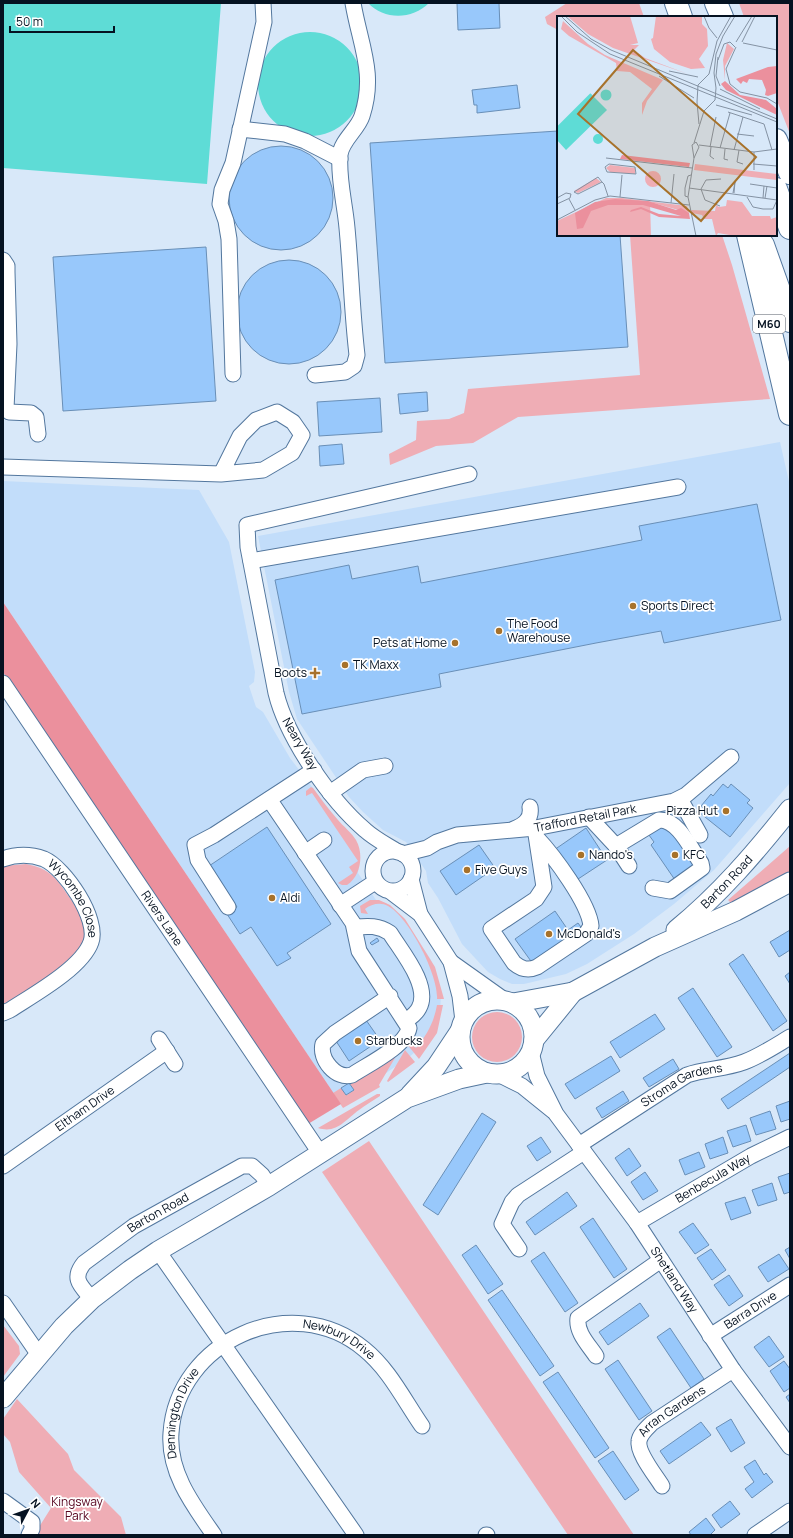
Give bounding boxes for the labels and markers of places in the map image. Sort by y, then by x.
place label: Sports Direct [641,597,714,614]
marker: Sports Direct [628,601,638,611]
place label: The Food Warehouse [507,615,570,646]
marker: The Food Warehouse [494,626,504,636]
place label: Pets at Home [373,634,447,651]
marker: Pets at Home [450,638,460,648]
place label: TK Maxx [353,656,400,673]
marker: TK Maxx [340,660,350,670]
place label: Boots [274,664,307,681]
marker: Boots [310,668,320,678]
place label: Pizza Hut [666,802,718,819]
marker: Pizza Hut [721,806,731,816]
place label: Nando's [589,846,633,863]
place label: KFC [683,846,705,863]
marker: Nando's [576,850,586,860]
marker: KFC [670,850,680,860]
place label: Five Guys [475,861,527,878]
marker: Five Guys [462,865,472,875]
place label: Aldi [280,889,300,906]
marker: Aldi [267,893,277,903]
place label: McDonald's [557,925,621,942]
marker: McDonald's [544,929,554,939]
place label: Starbucks [366,1032,422,1049]
marker: Starbucks [353,1036,363,1046]

